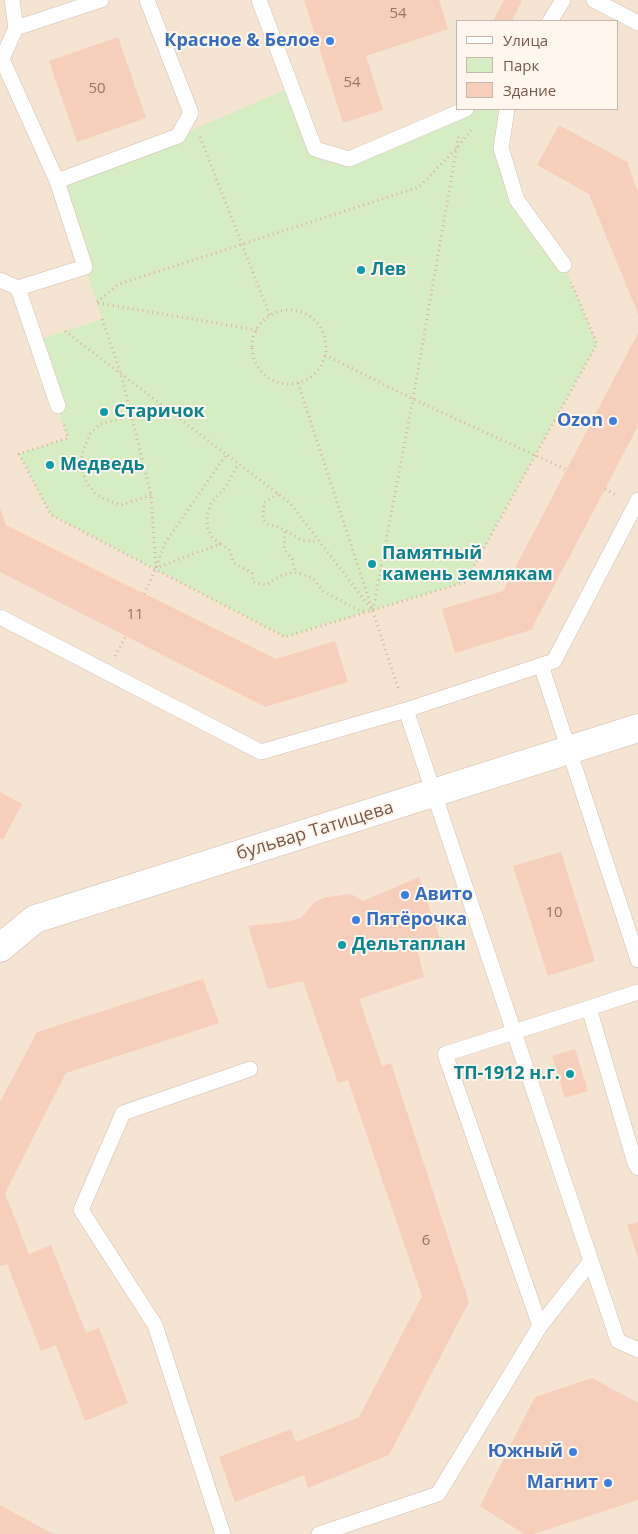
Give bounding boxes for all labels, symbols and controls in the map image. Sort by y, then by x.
house number: 54 [389,5,407,23]
legend [456,20,618,110]
place label: Красное & Белое [164,30,320,52]
text: Улица [503,30,548,50]
marker: Красное & Белое [324,35,336,47]
text: Парк [503,55,539,75]
house number: 54 [343,74,361,92]
house number: 50 [88,80,106,98]
text: Здание [503,80,556,100]
place label: Лев [371,259,406,281]
marker: Лев [355,264,367,276]
place label: Старичок [114,401,205,423]
marker: Старичок [98,406,110,418]
place label: Ozon [557,410,603,432]
marker: Ozon [607,415,619,427]
place label: Медведь [60,454,145,476]
marker: Медведь [44,459,56,471]
place label: Памятный камень землякам [382,543,553,586]
marker: Памятный камень землякам [366,558,378,570]
house number: 11 [126,606,144,624]
street label: бульвар Татищева [234,797,396,865]
place label: Авито [415,884,473,906]
marker: Авито [399,889,411,901]
house number: 10 [545,904,563,922]
place label: Пятёрочка [366,909,467,931]
marker: Пятёрочка [350,914,362,926]
place label: Дельтаплан [352,934,466,956]
marker: Дельтаплан [336,939,348,951]
place label: ТП-1912 н.г. [454,1063,560,1085]
marker: ТП-1912 н.г. [564,1068,576,1080]
house number: 6 [422,1232,430,1250]
place label: Южный [488,1441,563,1463]
marker: Южный [567,1446,579,1458]
place label: Магнит [527,1472,598,1494]
marker: Магнит [602,1477,614,1489]

